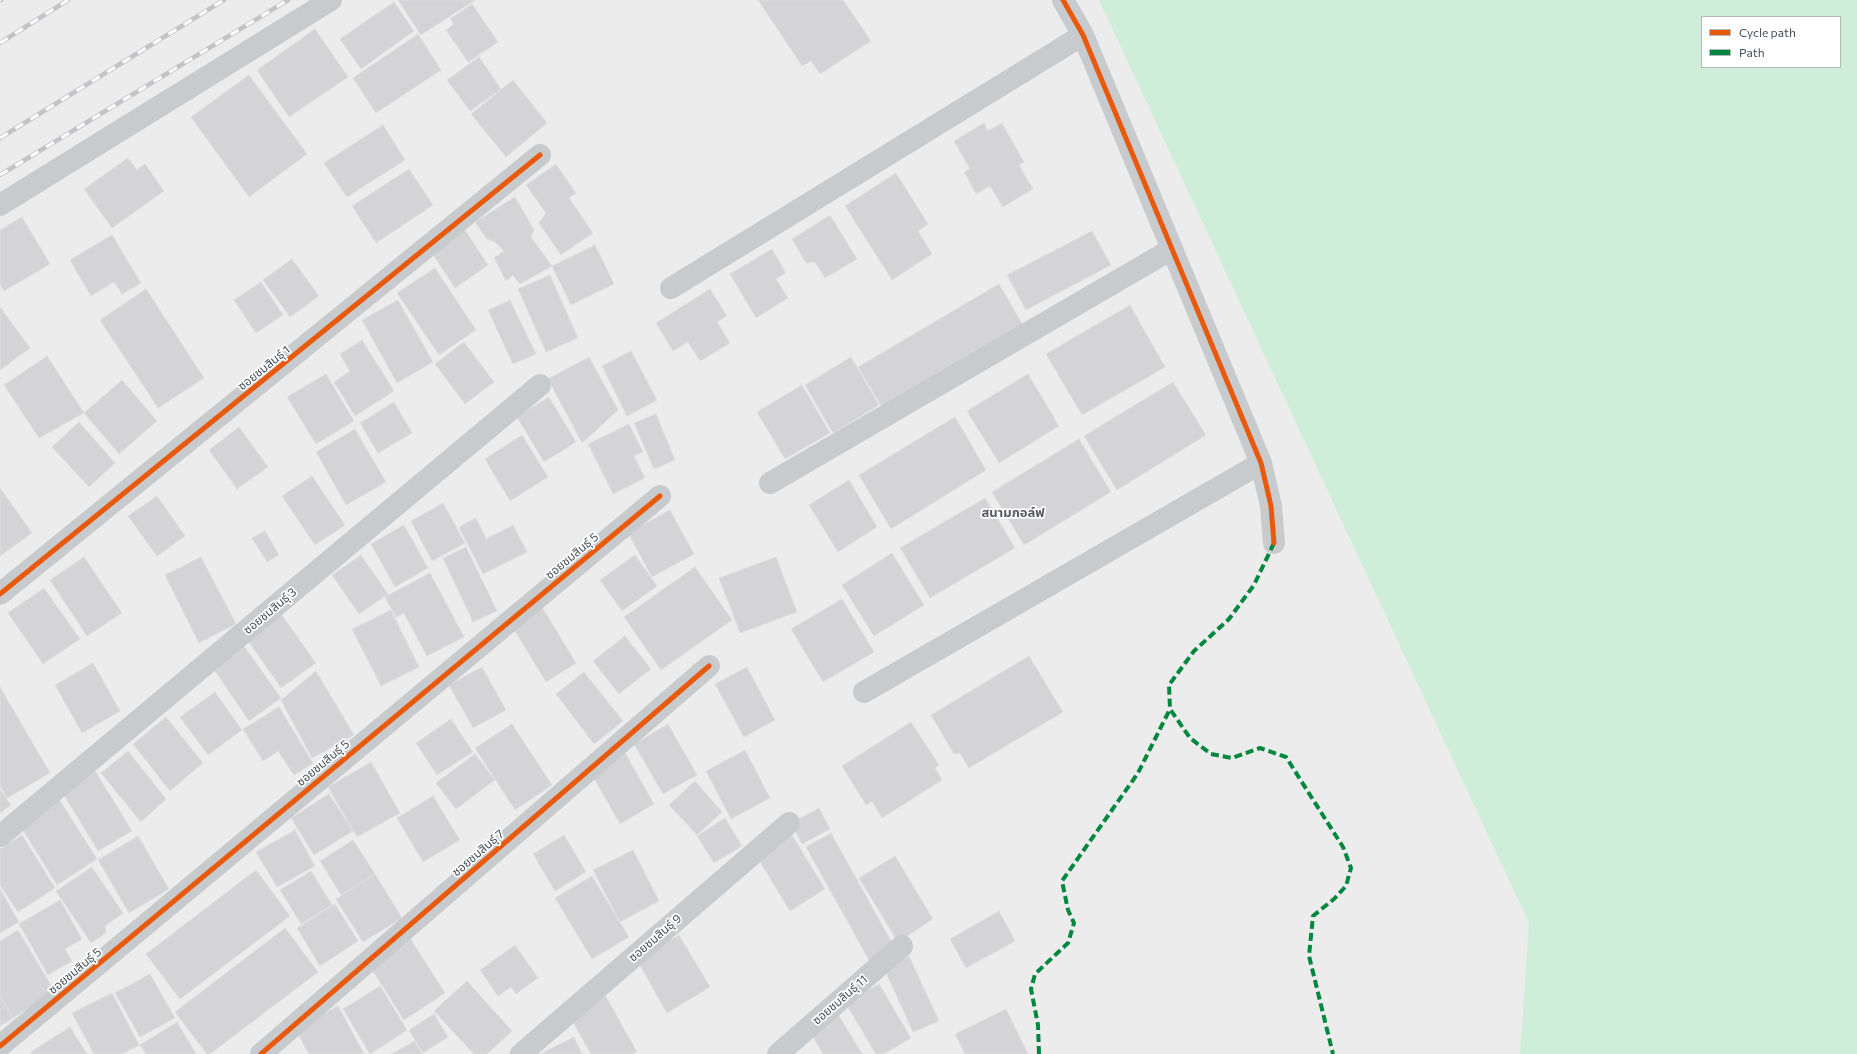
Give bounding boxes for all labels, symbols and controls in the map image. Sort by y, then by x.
legend [1701,16,1841,68]
text: Cycle path [1739,25,1796,39]
text: Path [1739,45,1765,59]
street label: ซอยชมสินธุ์ 1 [235,343,293,393]
district label: สนามกอล์ฟ [981,505,1045,521]
street label: ซอยชมสินธุ์ 5 [543,530,601,582]
street label: ซอยชมสินธุ์ 3 [241,585,299,637]
street label: ซอยชมสินธุ์ 5 [294,737,352,789]
street label: ซอยชมสินธุ์ 7 [449,827,507,879]
street label: ซอยชมสินธุ์ 9 [626,911,684,965]
street label: ซอยชมสินธุ์ 5 [46,945,104,997]
street label: ซอยชมสินธุ์ 11 [810,972,870,1028]

